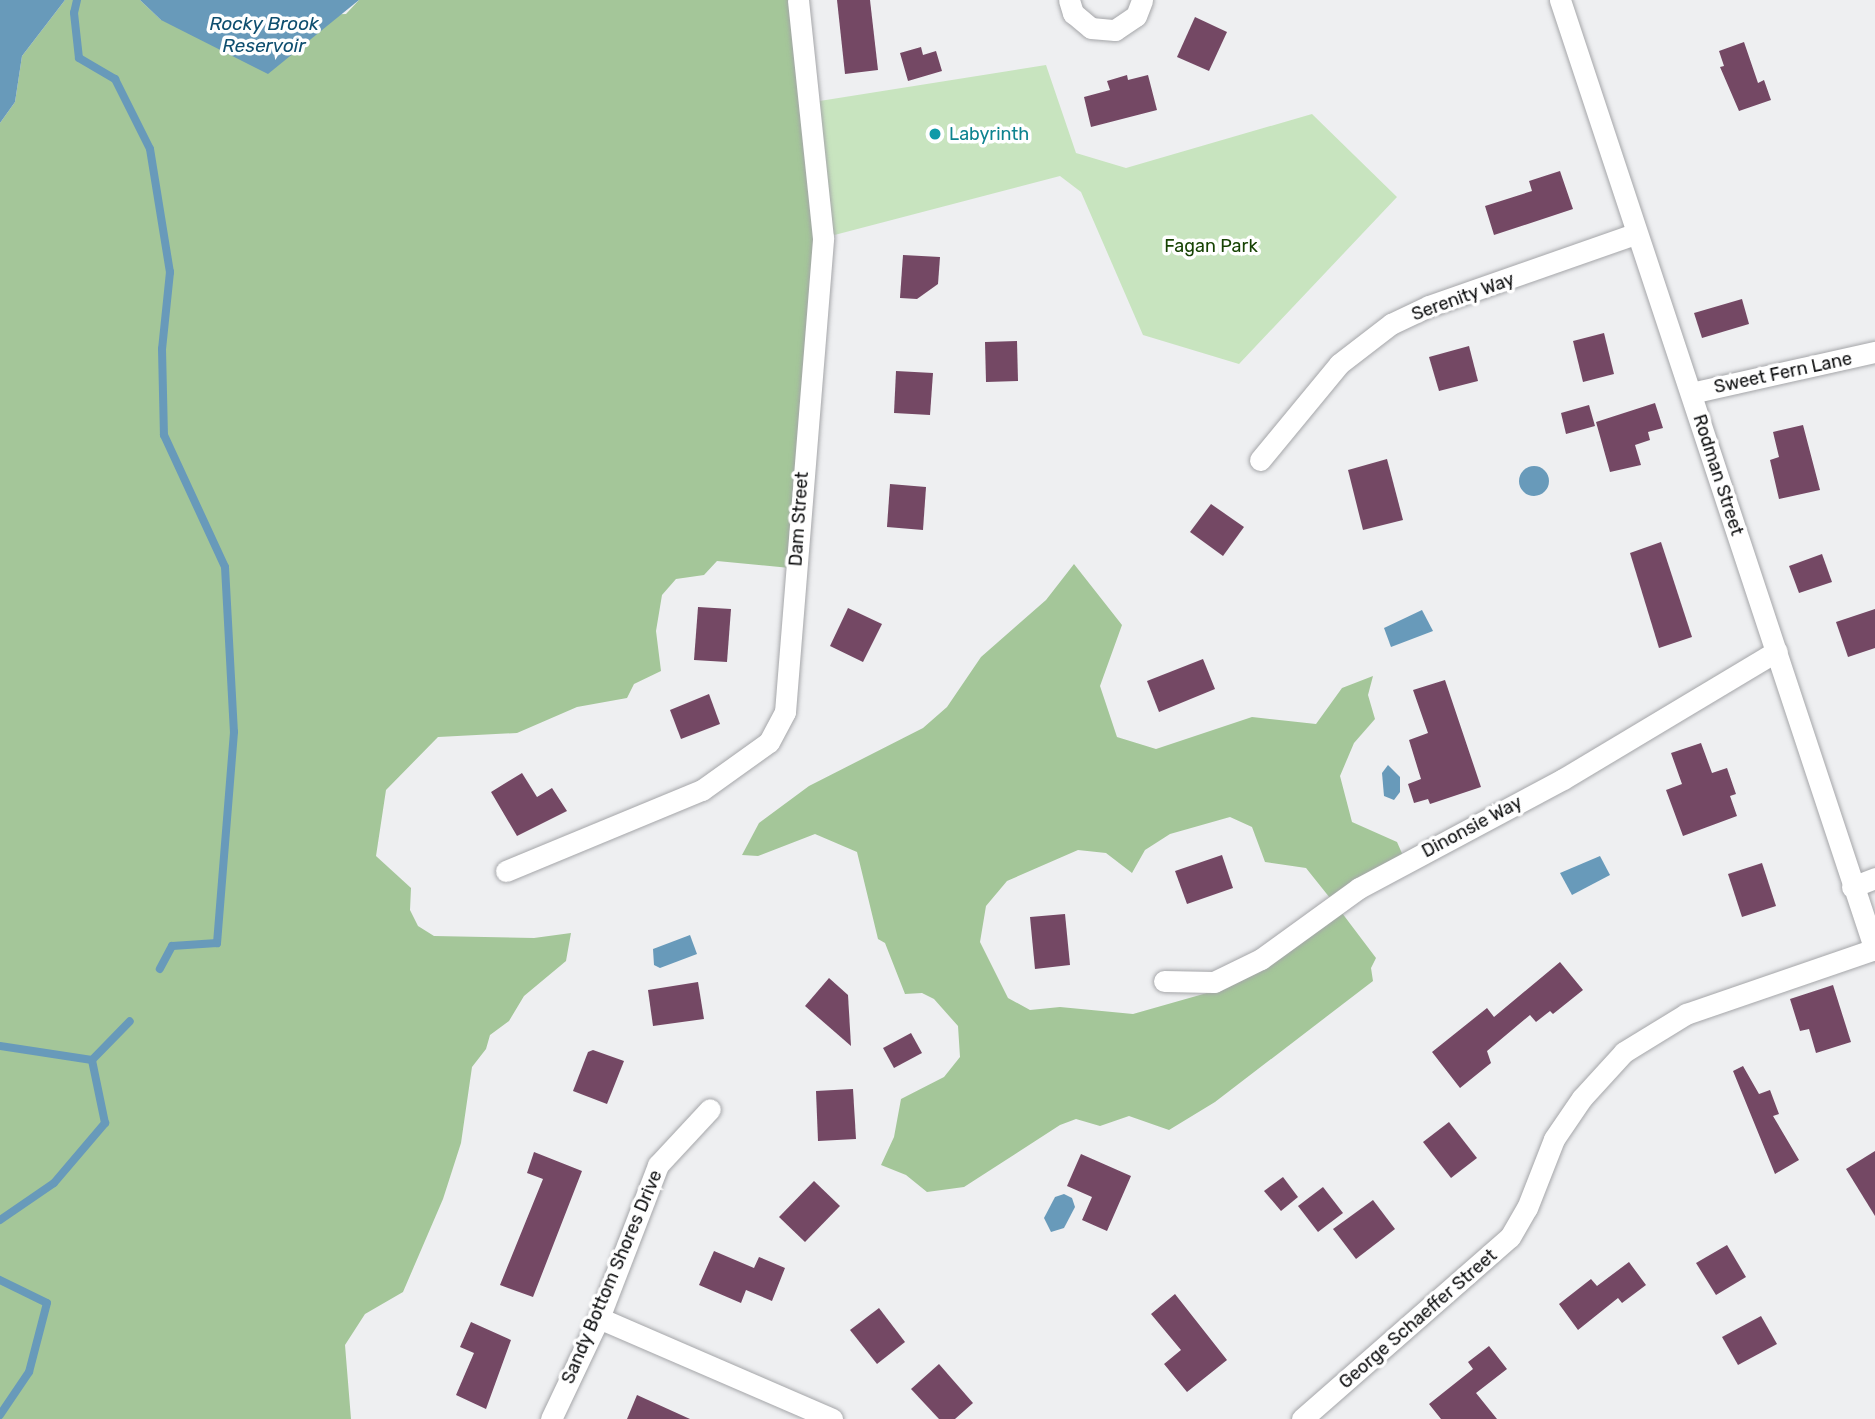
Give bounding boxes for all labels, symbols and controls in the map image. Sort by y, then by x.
water label: Rocky Brook Reservoir [209,13,319,57]
place label: Labyrinth [949,123,1029,145]
marker: Labyrinth [927,126,943,142]
park label: Fagan Park [1164,235,1258,257]
street label: Serenity Way [1408,268,1518,326]
street label: Sweet Fern Lane [1712,348,1854,398]
street label: Rodman Street [1688,412,1748,538]
street label: Dam Street [785,471,813,567]
street label: Dinonsie Way [1418,791,1526,863]
street label: Sandy Bottom Shores Drive [557,1167,667,1387]
street label: George Schaeffer Street [1335,1245,1501,1393]

